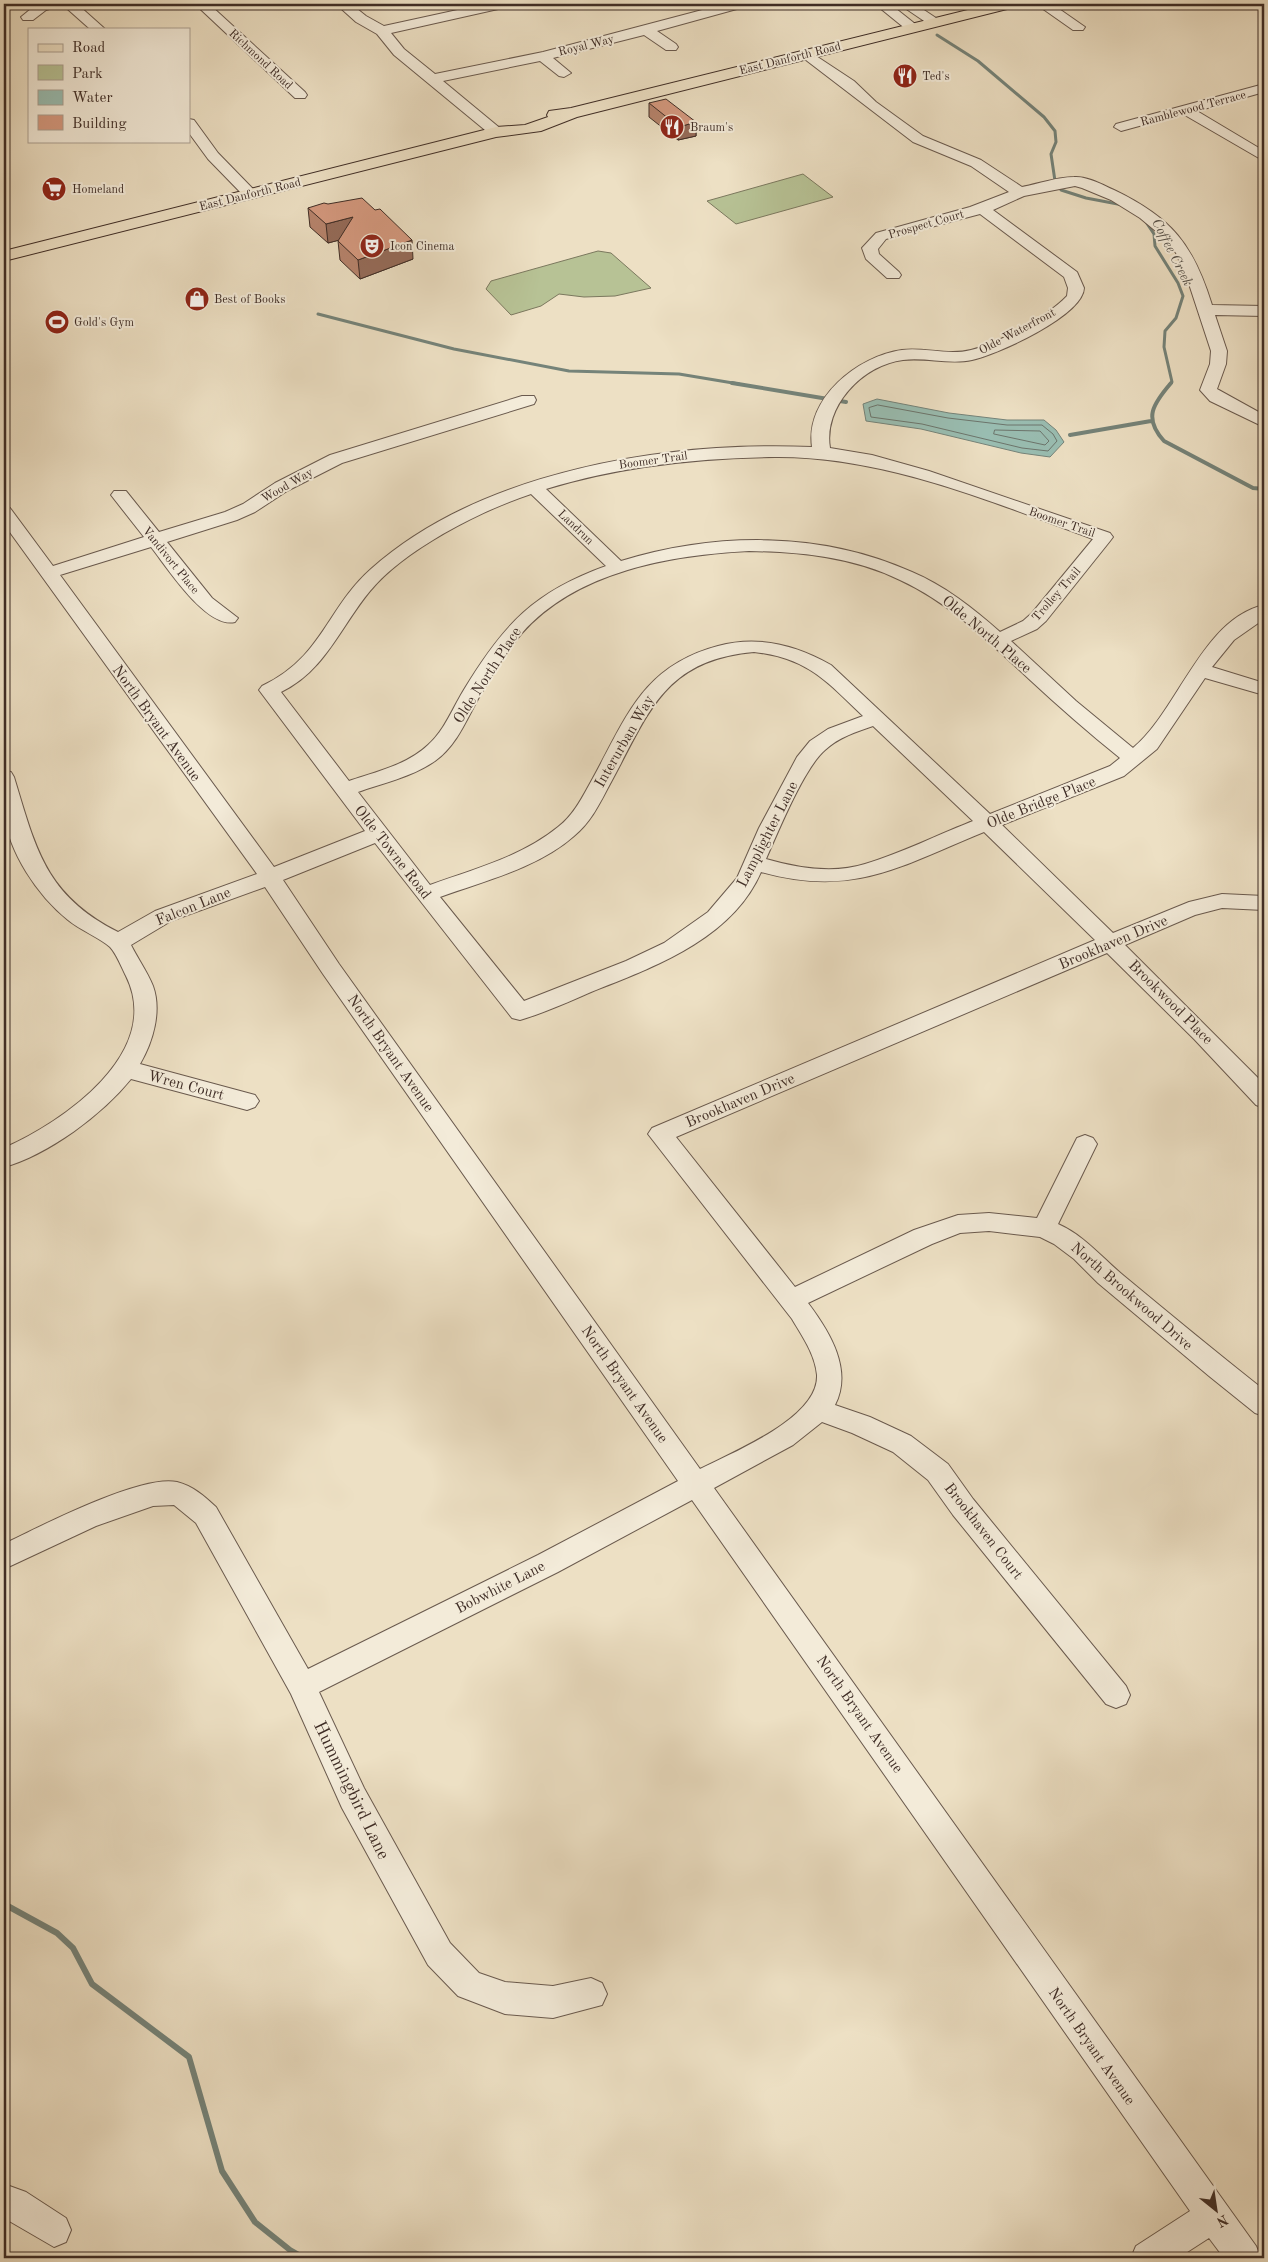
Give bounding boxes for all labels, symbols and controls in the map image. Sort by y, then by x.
street label: Richmond Road [226,27,294,92]
legend [28,28,190,142]
street label: Royal Way [557,33,616,59]
text: Road [72,41,106,56]
street label: East Danforth Road [738,41,842,77]
restaurant icon: Ted's [892,63,918,89]
text: Park [72,67,103,82]
place label: Ted's [922,71,950,83]
street label: Ramblewood Terrace [1139,89,1248,129]
text: Water [72,91,113,106]
restaurant icon: Braum's [659,114,685,140]
text: Building [72,117,127,132]
place label: Braum's [690,122,733,134]
supermarket icon: Homeland [41,176,67,202]
street label: East Danforth Road [198,177,302,213]
place label: Homeland [72,184,124,196]
street label: Prospect Court [887,208,966,242]
water label: Coffee Creek [1148,216,1195,289]
theatre icon: Icon Cinema [359,233,385,259]
place label: Icon Cinema [390,241,455,253]
shop icon: Best of Books [184,286,210,312]
place label: Best of Books [214,294,285,306]
street label: Olde Waterfront [977,307,1058,357]
sports icon: Gold's Gym [44,309,70,335]
place label: Gold's Gym [74,317,135,329]
street label: Boomer Trail [618,450,688,472]
street label: Wood Way [260,466,316,505]
street label: Boomer Trail [1027,506,1096,540]
street label: Landrun [555,508,596,548]
street label: Vandivort Place [140,525,201,597]
street label: Trolley Trail [1030,565,1083,624]
street label: Olde North Place [939,594,1034,677]
street label: Olde North Place [452,625,525,727]
street label: North Bryant Avenue [109,663,203,785]
street label: Interurban Way [593,693,658,790]
street label: Olde Bridge Place [985,775,1098,832]
street label: Lamplighter Lane [735,779,801,890]
street label: Olde Towne Road [351,803,433,903]
street label: Falcon Lane [154,886,233,929]
street label: Brookhaven Drive [1057,914,1170,973]
street label: Brookwood Place [1125,958,1215,1048]
street label: North Bryant Avenue [344,992,436,1115]
street label: Wren Court [146,1069,225,1104]
street label: Brookhaven Drive [684,1072,797,1131]
street label: North Brookwood Drive [1067,1240,1195,1354]
street label: North Bryant Avenue [578,1323,670,1446]
street label: Brookhaven Court [941,1481,1025,1583]
street label: Bobwhite Lane [454,1559,548,1617]
street label: North Bryant Avenue [813,1653,905,1776]
street label: Hummingbird Lane [310,1718,392,1862]
street label: North Bryant Avenue [1045,1985,1137,2108]
north arrow [1190,2184,1240,2234]
text: N [1214,2212,1230,2229]

